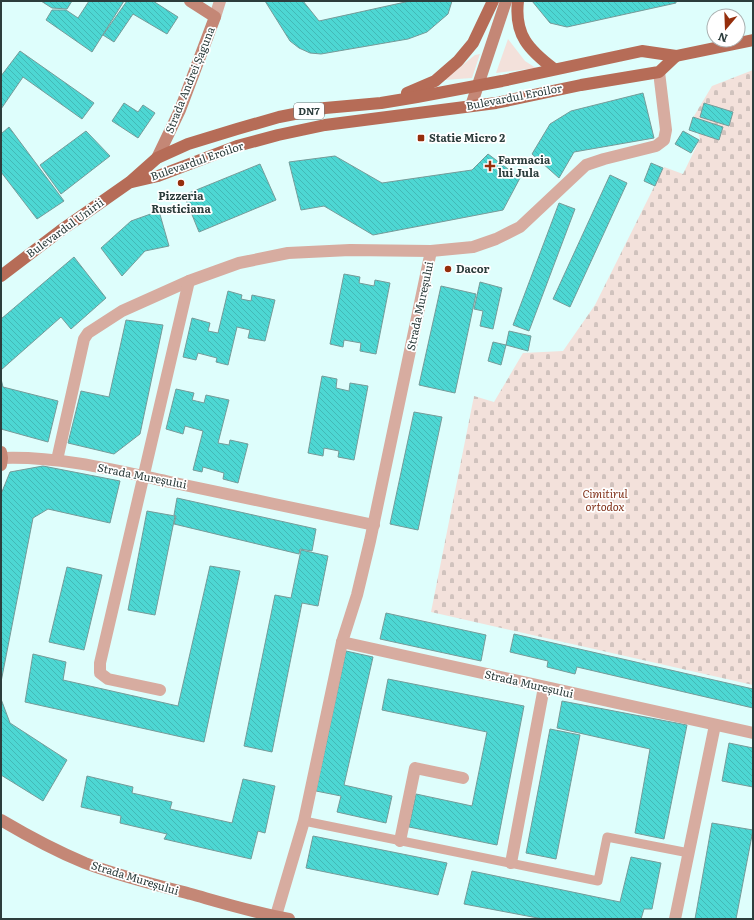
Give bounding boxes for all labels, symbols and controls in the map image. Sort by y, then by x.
north arrow [706,8,746,48]
street label: Strada Andrei Șaguna [160,24,218,135]
text: N [715,29,729,47]
street label: Bulevardul Eroilor [464,79,564,113]
road number: DN7 [294,103,324,119]
place label: Statie Micro 2 [429,129,505,145]
marker: Statie Micro 2 [416,133,426,143]
street label: Bulevardul Eroilor [148,136,246,183]
place label: Farmacia lui Jula [498,151,551,180]
marker: Farmacia lui Jula [485,161,495,171]
marker: Pizzeria Rusticiana [176,178,186,188]
place label: Pizzeria Rusticiana [151,187,211,216]
street label: Bulevardul Unirii [22,193,107,261]
street label: Strada Mureșului [402,259,436,352]
place label: Dacor [456,260,490,276]
marker: Dacor [443,264,453,274]
street label: Strada Mureșului [96,459,189,492]
park label: Cimitirul ortodox [582,485,628,514]
street label: Strada Mureșului [483,665,576,701]
street label: Strada Mureșului [90,856,181,898]

